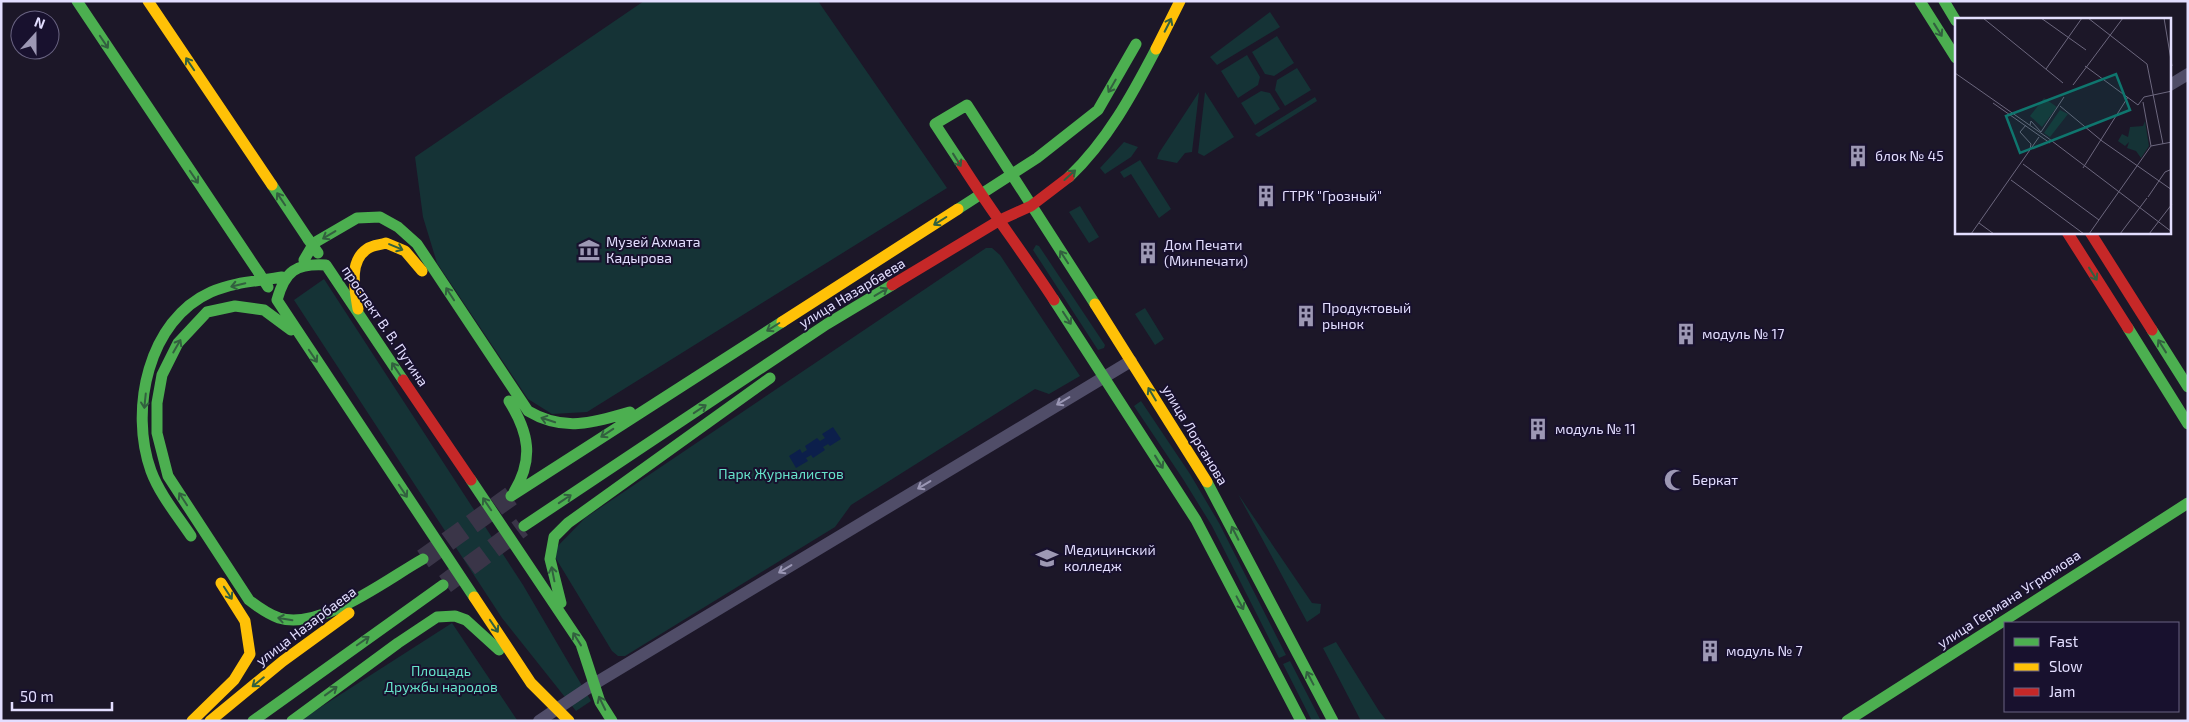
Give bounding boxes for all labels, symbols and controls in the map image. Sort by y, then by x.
north arrow [10,10,60,60]
text: N [32,13,48,32]
one-way arrow [1163,18,1173,33]
inset map [1955,18,2172,234]
one-way arrow [1934,22,1944,36]
one-way arrow [99,35,109,49]
one-way arrow [185,57,195,71]
one-way arrow [1106,79,1116,93]
building icon: блок № 45 [1845,143,1871,169]
place label: блок № 45 [1875,147,1944,164]
one-way arrow [953,152,963,166]
one-way arrow [189,170,200,184]
one-way arrow [1063,170,1076,181]
building icon: ГТРК "Грозный" [1253,183,1279,209]
place label: ГТРК "Грозный" [1282,187,1382,204]
one-way arrow [276,192,286,206]
one-way arrow [933,216,947,226]
one-way arrow [322,230,336,240]
place label: Музей Ахмата Кадырова [606,233,701,266]
place label: Дом Печати (Минпечати) [1164,236,1248,269]
museum icon: Музей Ахмата Кадырова [576,237,602,263]
building icon: Дом Печати (Минпечати) [1135,240,1161,266]
one-way arrow [388,243,403,252]
one-way arrow [1059,250,1070,264]
street label: улица Назарбаева [796,254,908,331]
street label: проспект В. В. Путина [339,262,432,389]
one-way arrow [2088,266,2098,280]
one-way arrow [231,281,247,290]
one-way arrow [445,287,455,301]
one-way arrow [873,287,887,297]
place label: Продуктовый рынок [1322,299,1411,332]
building icon: Продуктовый рынок [1293,303,1319,329]
one-way arrow [1061,311,1072,325]
building icon: модуль № 17 [1673,321,1699,347]
one-way arrow [767,322,781,332]
place label: модуль № 17 [1702,325,1784,342]
one-way arrow [2156,339,2166,353]
one-way arrow [173,340,183,354]
one-way arrow [308,348,318,362]
one-way arrow [391,362,401,376]
street label: улица Лорсанова [1159,382,1232,488]
one-way arrow [1147,387,1157,401]
one-way arrow [140,393,150,409]
one-way arrow [1057,397,1071,407]
one-way arrow [693,403,707,414]
one-way arrow [540,415,556,424]
building icon: модуль № 11 [1525,416,1551,442]
place label: модуль № 11 [1555,420,1636,437]
one-way arrow [600,428,614,439]
one-way arrow [1155,454,1165,468]
park label: Парк Журналистов [718,465,844,482]
mosque icon: Беркат [1662,467,1688,493]
place label: Беркат [1692,471,1738,488]
one-way arrow [918,481,932,491]
one-way arrow [398,484,409,498]
one-way arrow [178,492,188,506]
one-way arrow [557,494,571,504]
one-way arrow [482,497,492,511]
one-way arrow [1230,526,1239,541]
place label: Медицинский колледж [1064,541,1156,574]
school or university icon: Медицинский колледж [1034,545,1060,571]
street label: улица Германа Угрюмова [1934,546,2083,651]
one-way arrow [778,565,792,575]
one-way arrow [548,567,557,583]
street label: улица Назарбаева [252,582,359,669]
one-way arrow [222,586,233,600]
one-way arrow [1235,595,1245,610]
one-way arrow [278,613,294,623]
one-way arrow [488,619,499,633]
legend [2004,622,2179,712]
one-way arrow [572,632,582,646]
text: Fast [2049,632,2079,650]
one-way arrow [356,636,370,646]
building icon: модуль № 7 [1697,638,1723,664]
place label: модуль № 7 [1726,642,1803,659]
text: Slow [2049,657,2083,675]
park label: Площадь Дружбы народов [384,662,498,695]
one-way arrow [1305,670,1315,685]
one-way arrow [251,676,264,687]
scale bar [12,680,112,712]
text: Jam [2049,682,2075,700]
one-way arrow [324,686,337,697]
text: 50 m [20,687,54,705]
one-way arrow [597,696,606,711]

